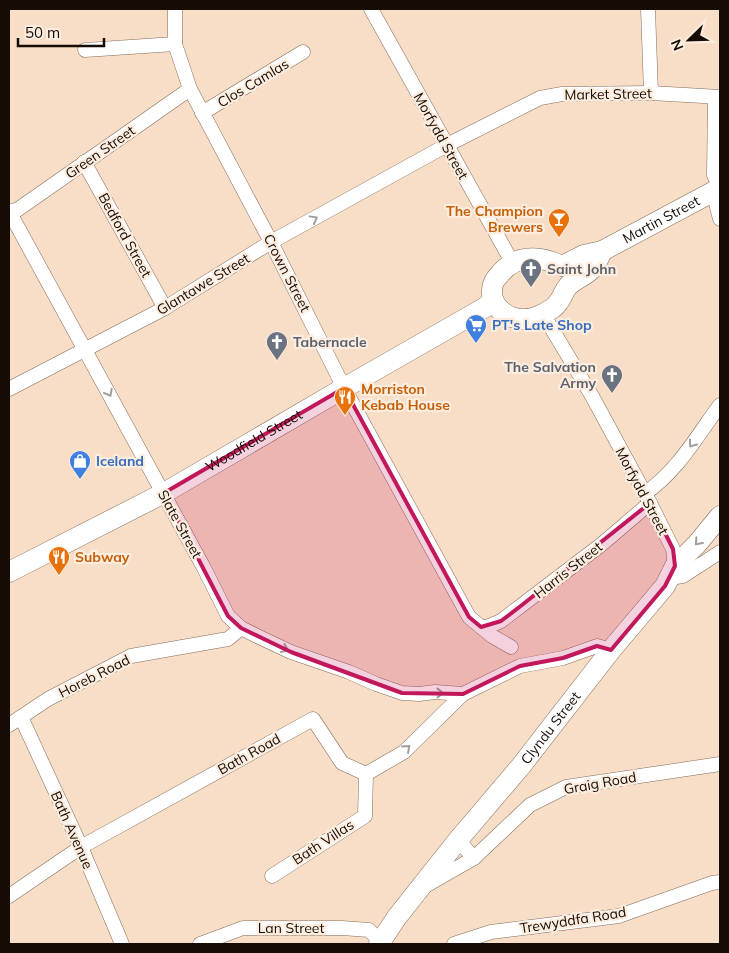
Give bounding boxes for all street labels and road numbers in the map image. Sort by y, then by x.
street label: Clos Camlas [214,55,292,111]
street label: Market Street [564,84,652,104]
street label: Morfydd Street [410,89,472,183]
street label: Green Street [62,121,138,183]
street label: Bedford Street [94,190,156,280]
street label: Martin Street [619,192,703,247]
street label: Crown Street [260,231,314,315]
street label: Glantawe Street [153,249,253,319]
street label: Woodfield Street [202,405,306,476]
street label: Morfydd Street [611,444,673,538]
street label: Slate Street [154,487,206,561]
street label: Harris Street [530,538,606,602]
street label: Horeb Road [55,650,133,702]
street label: Clyndu Street [517,688,584,768]
street label: Bath Road [214,729,284,779]
street label: Graig Road [562,768,638,798]
street label: Bath Avenue [47,788,97,872]
street label: Bath Villas [289,815,357,869]
street label: Trewyddfa Road [519,903,627,937]
street label: Lan Street [258,919,324,937]

